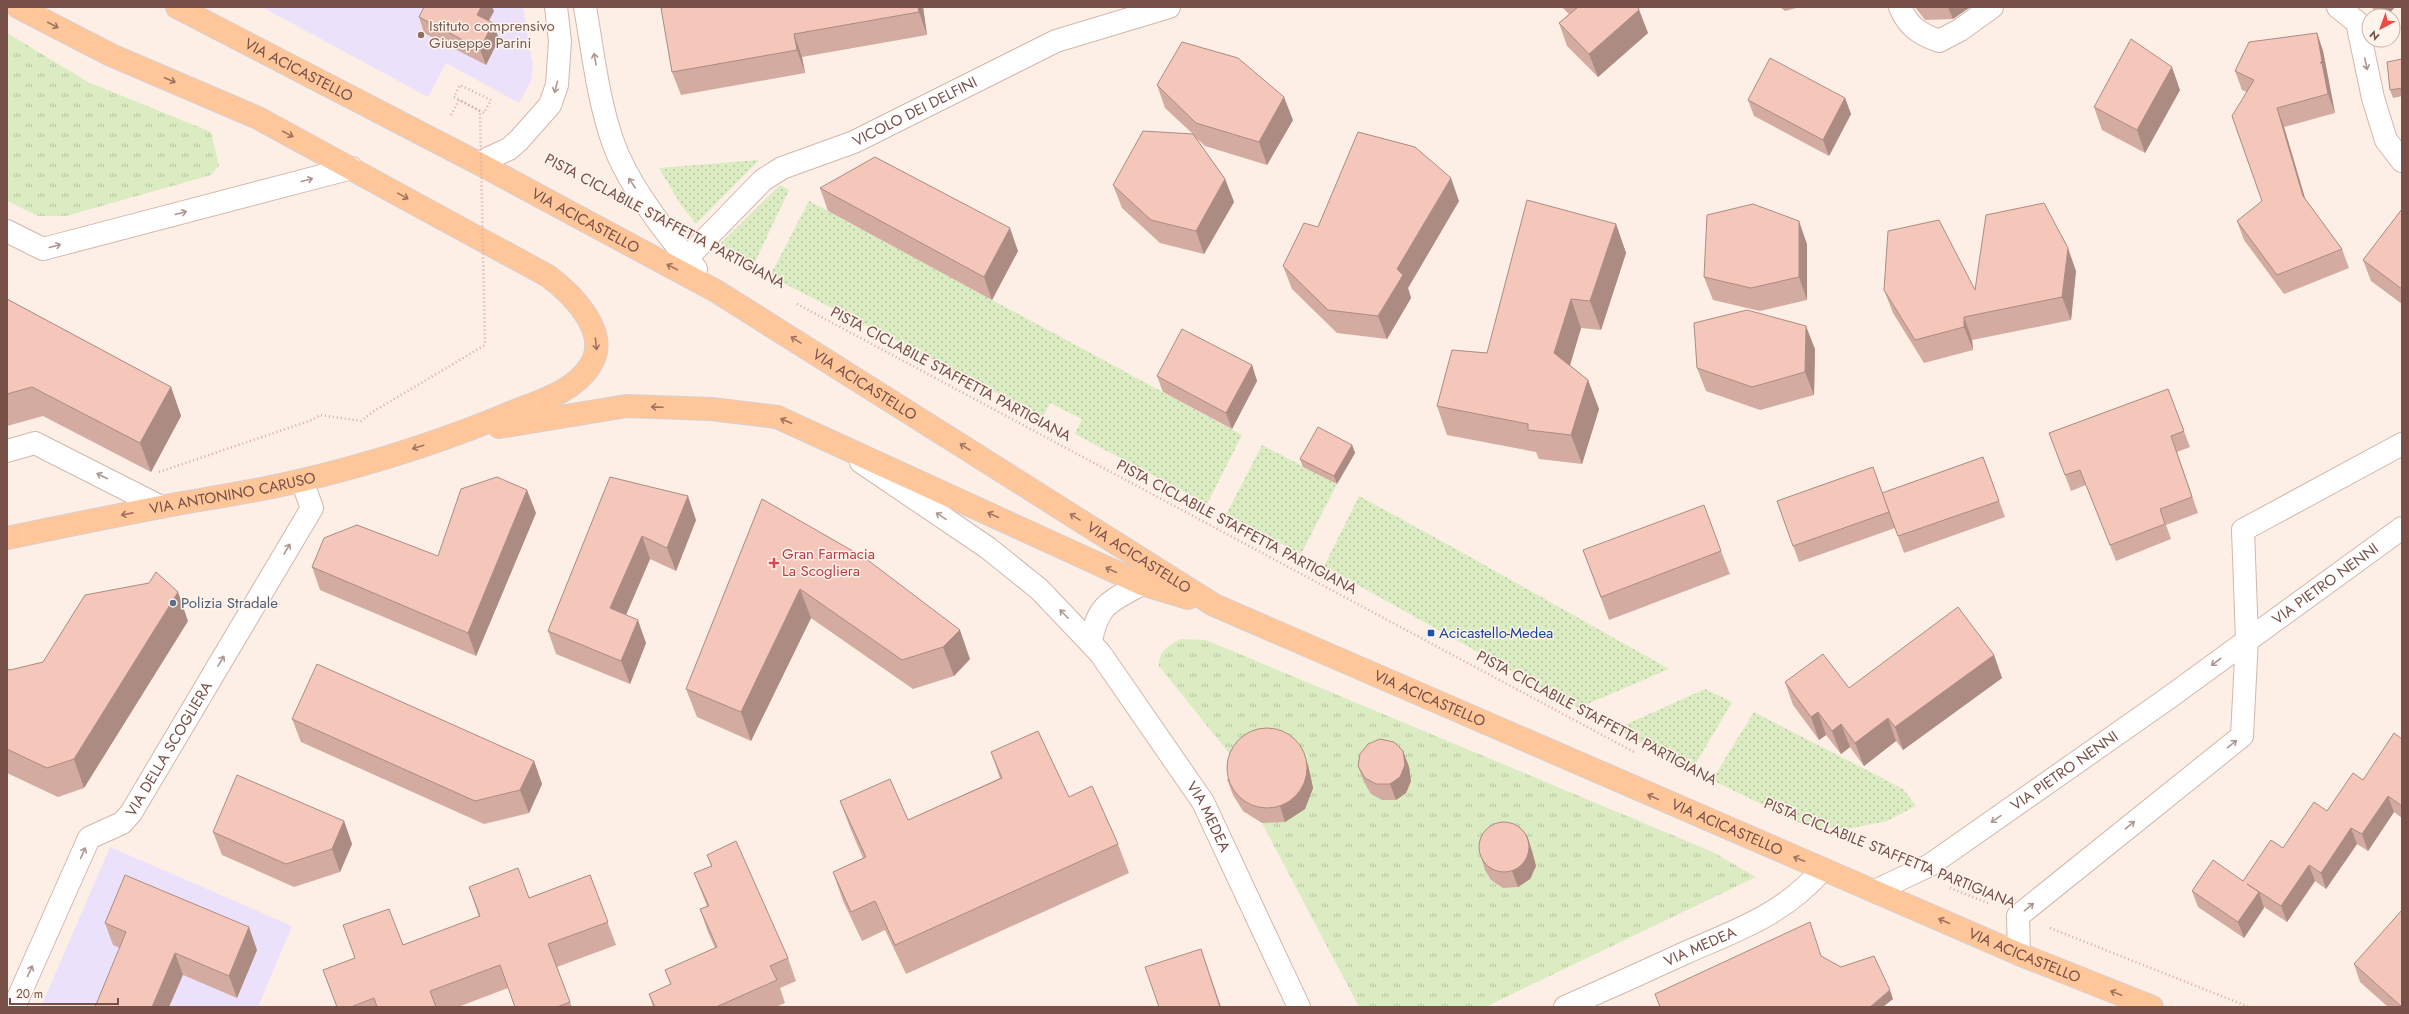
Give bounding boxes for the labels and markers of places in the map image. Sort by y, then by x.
place label: Istituto comprensivo Giuseppe Parini [429,15,555,54]
marker: Istituto comprensivo Giuseppe Parini [416,30,426,40]
place label: Gran Farmacia La Scogliera [782,543,875,582]
marker: Gran Farmacia La Scogliera [769,558,779,568]
place label: Polizia Stradale [181,592,278,614]
marker: Polizia Stradale [168,598,178,608]
place label: Acicastello-Medea [1439,622,1553,644]
marker: Acicastello-Medea [1426,628,1436,638]

